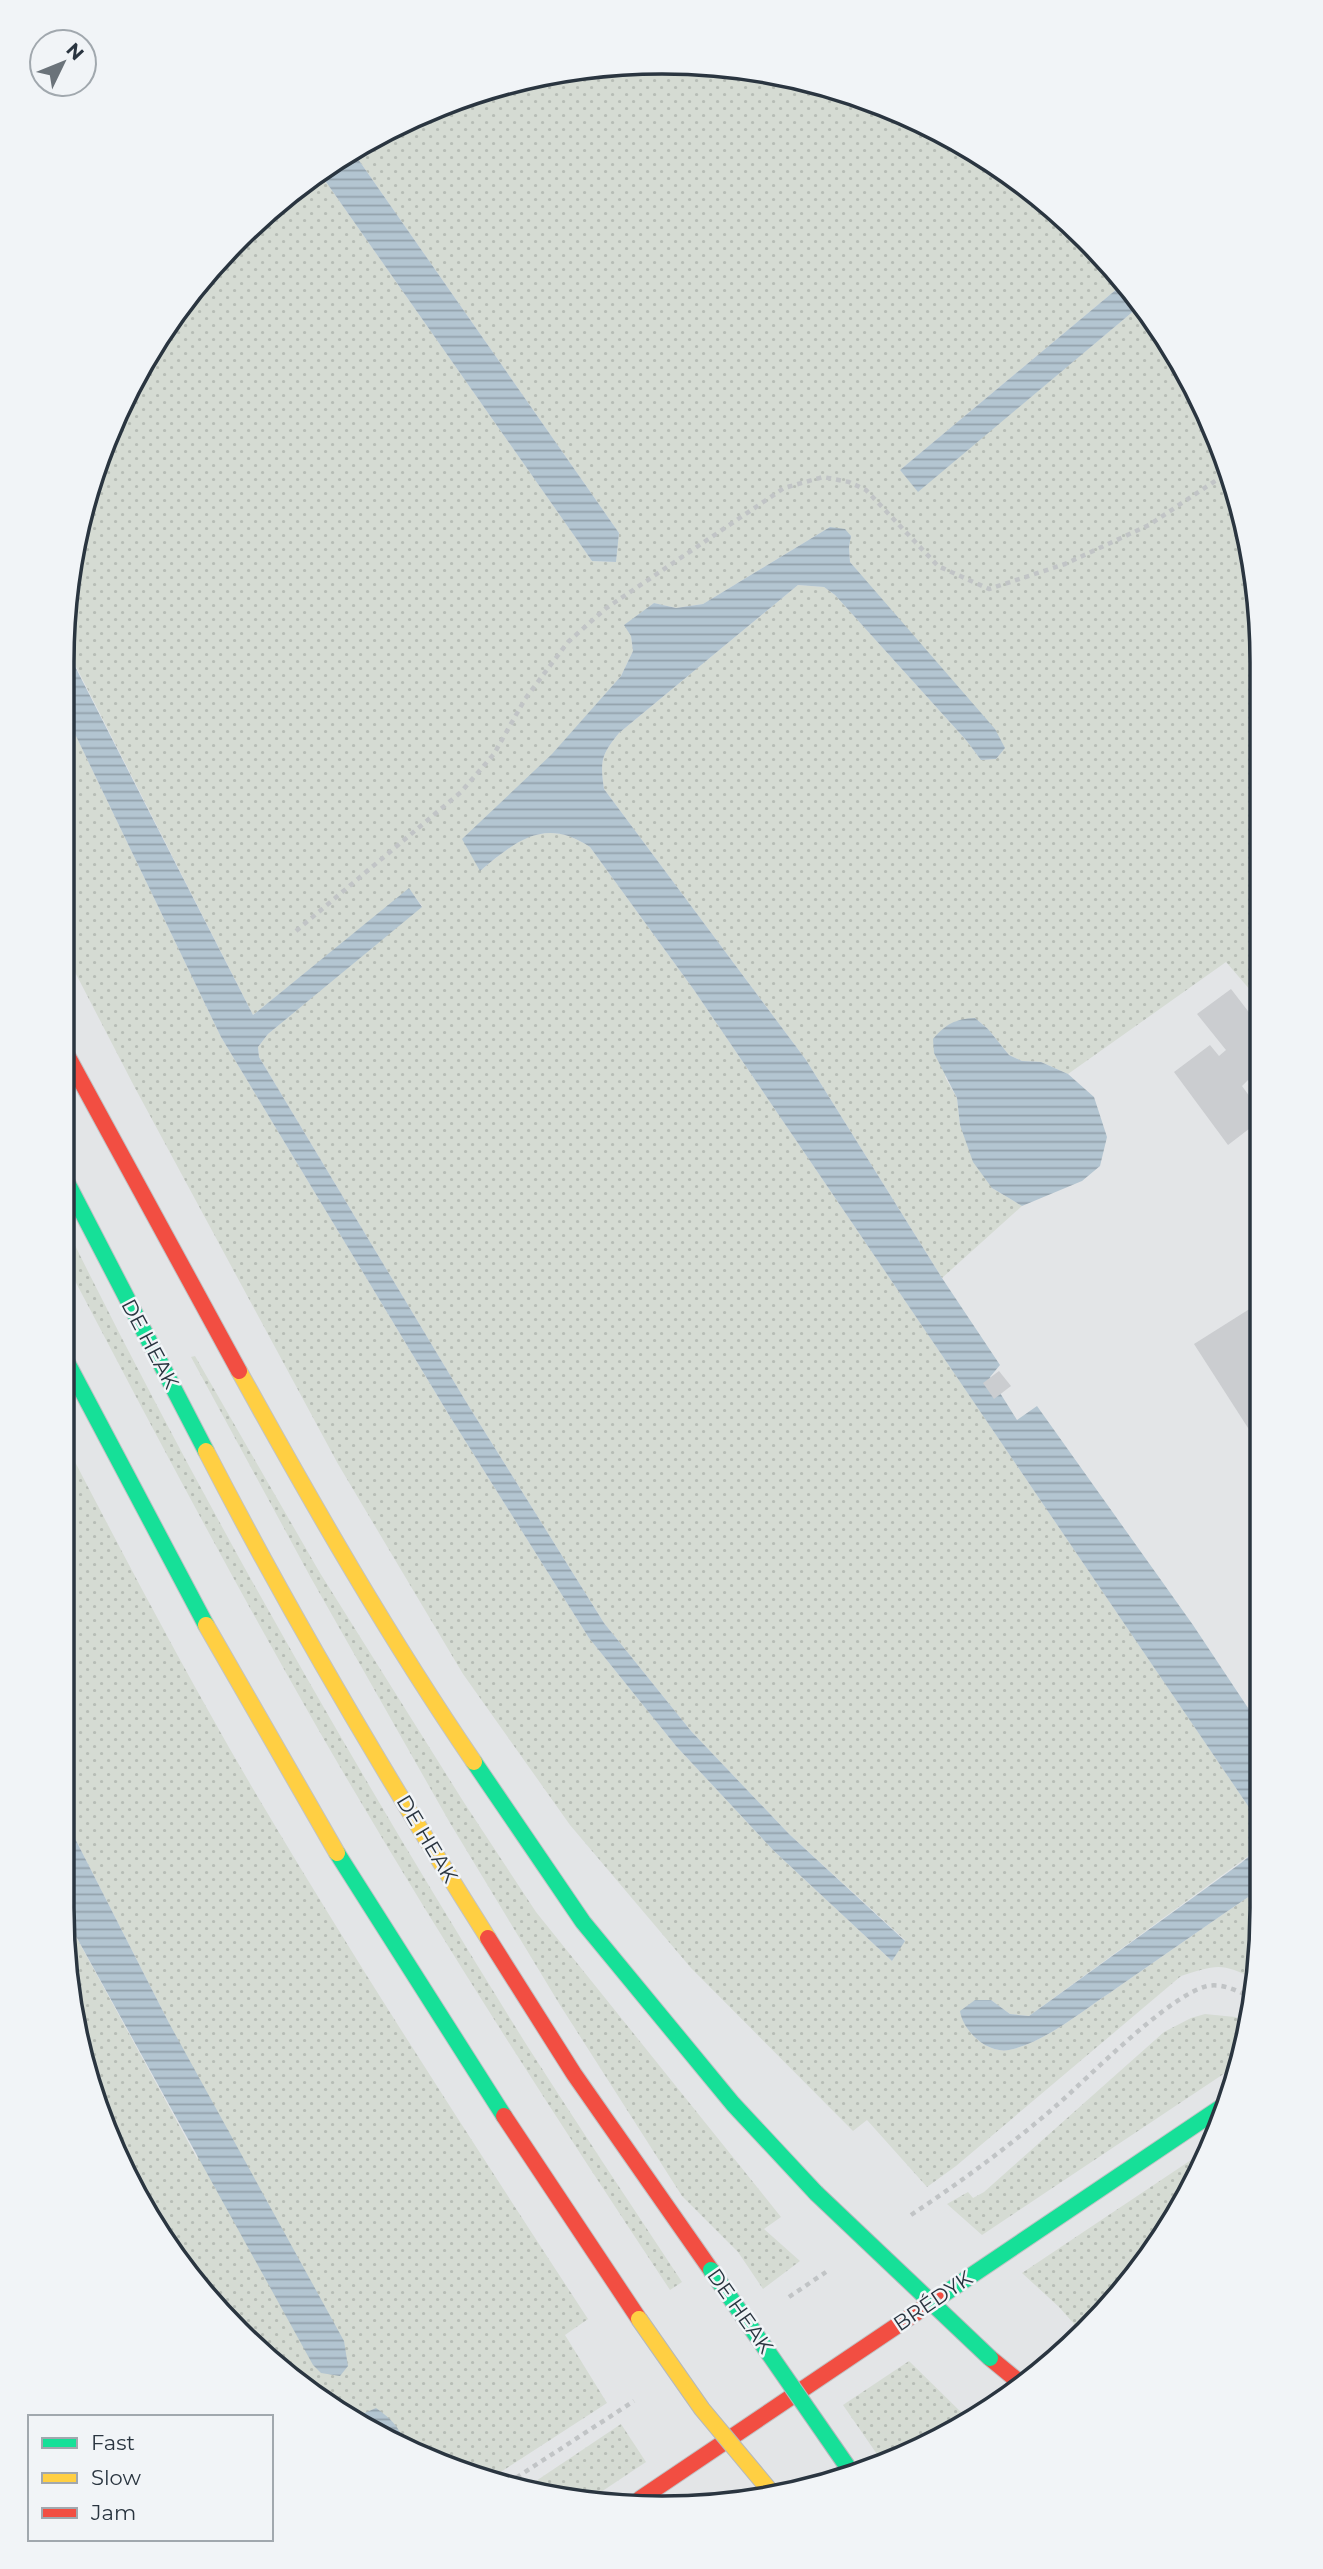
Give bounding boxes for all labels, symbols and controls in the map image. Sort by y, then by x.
north arrow [28,28,98,98]
text: N [61,38,89,65]
street label: DE HEAK [116,1295,185,1393]
street label: DE HEAK [391,1790,463,1887]
street label: DE HEAK [702,2263,779,2358]
street label: BRÉDYK [889,2265,977,2336]
legend [28,2415,273,2541]
text: Fast [91,2430,135,2455]
text: Slow [91,2465,141,2490]
text: Jam [90,2500,136,2525]

